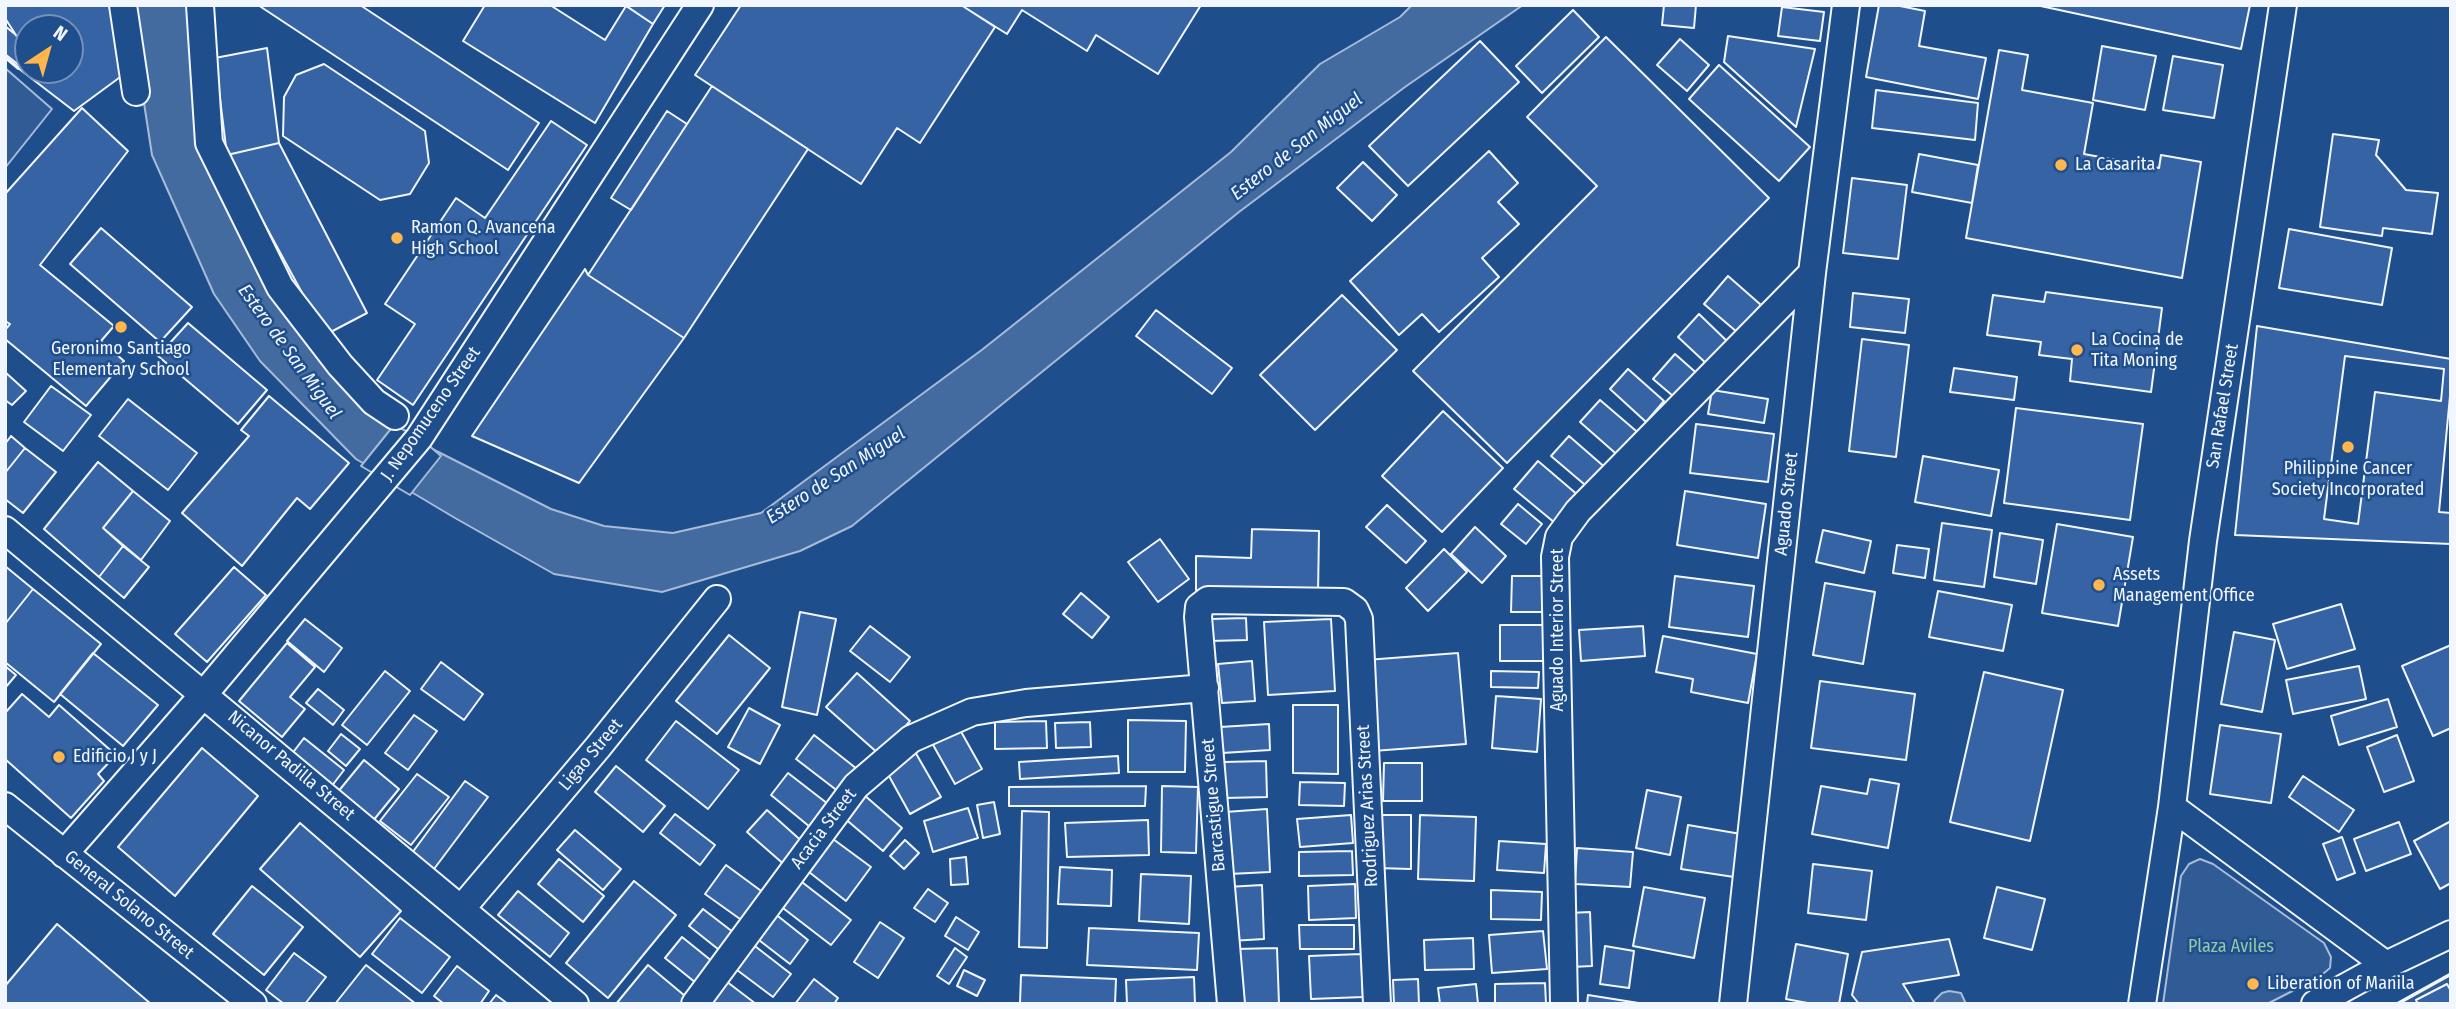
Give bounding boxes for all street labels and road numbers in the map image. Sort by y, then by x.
street label: San Rafael Street [2202,342,2244,470]
street label: J. Nepomuceno Street [377,343,485,485]
street label: Aguado Street [1771,451,1803,557]
street label: Aguado Interior Street [1547,548,1569,712]
street label: Nicanor Padilla Street [223,706,359,826]
street label: Ligao Street [555,715,627,795]
street label: Rodriguez Arias Street [1353,724,1383,888]
street label: Barcastigue Street [1197,737,1231,873]
street label: Acacia Street [787,784,861,874]
street label: General Solano Street [60,846,198,964]

